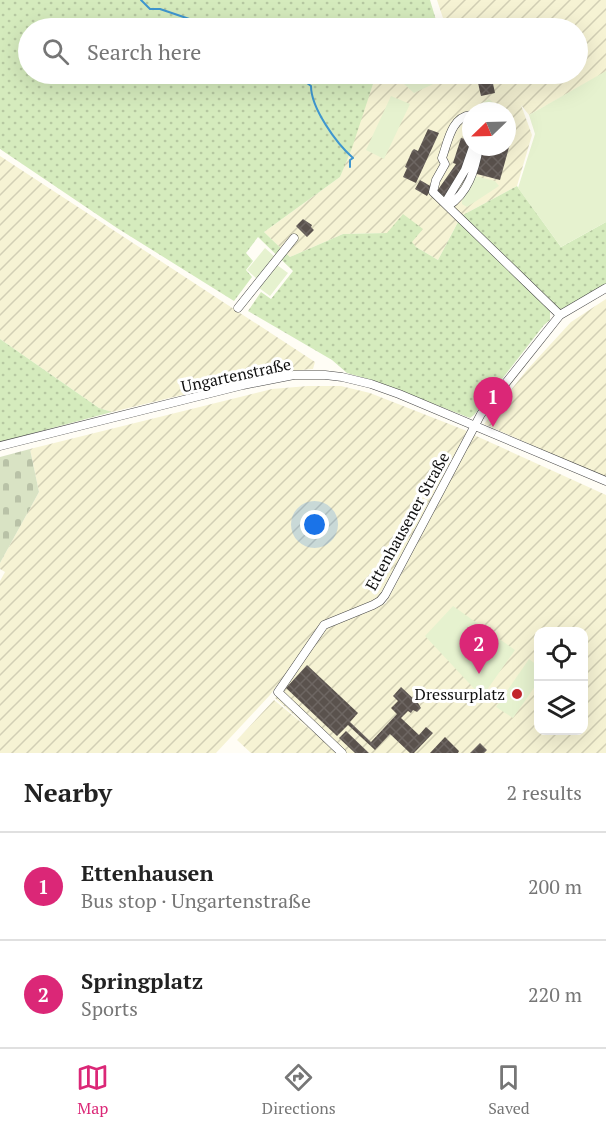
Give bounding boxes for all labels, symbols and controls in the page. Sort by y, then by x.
search box [18,18,588,84]
icon: search [39,35,72,68]
text: Search here [87,37,201,66]
north arrow [462,102,516,156]
street label: Ungartenstraße [179,353,293,397]
pin: 1 [474,378,512,427]
street label: Ettenhausener Straße [360,448,454,594]
your location [300,510,329,539]
pin: 2 [460,624,498,674]
map controls [534,627,588,735]
button: locate [534,627,588,681]
button: layers [534,681,588,735]
place label: Dressurplatz [415,683,505,705]
marker: Dressurplatz [510,687,524,701]
text: Nearby [24,775,112,809]
text: 2 results [507,779,582,806]
text: Ettenhausen [81,858,214,887]
text: 1 [38,873,49,900]
text: 200 m [528,873,582,900]
text: Bus stop · Ungartenstraße [81,887,311,914]
text: Springplatz [81,966,203,995]
text: 2 [38,981,49,1008]
text: 220 m [528,981,582,1008]
text: Sports [81,995,138,1022]
tab: Map [76,1061,109,1119]
tab: Directions [262,1061,336,1119]
tab: Saved [488,1061,530,1119]

